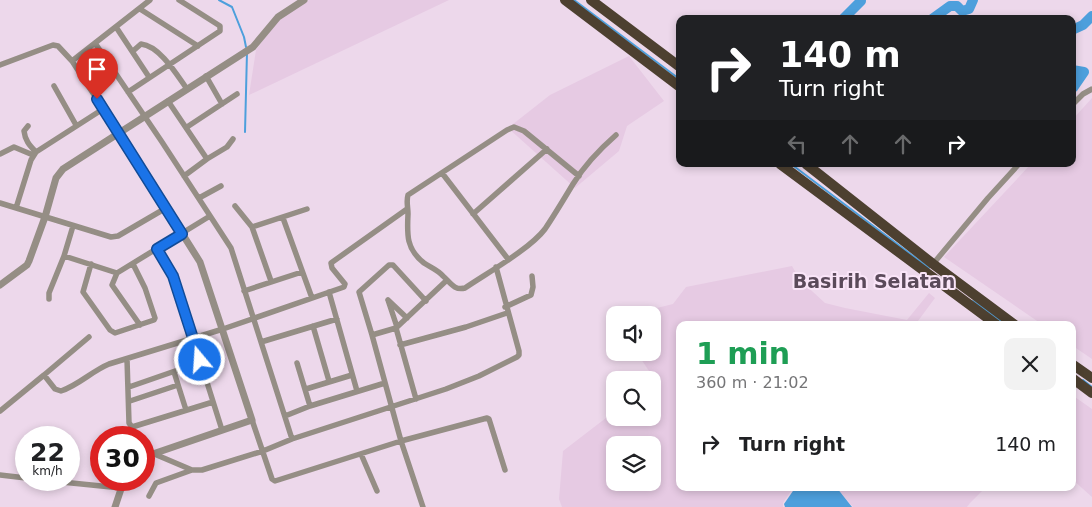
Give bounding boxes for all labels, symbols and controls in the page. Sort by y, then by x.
icon: right [696,35,761,100]
text: 140 m [779,35,901,75]
pin [76,48,118,99]
icon: arrive [83,55,111,83]
text: Turn right [779,76,884,101]
icon: left [783,130,811,158]
icon: ahead [836,130,864,158]
icon: ahead [889,130,917,158]
icon: right [942,130,970,158]
district label: Basirih Selatan [793,270,955,292]
map controls [606,306,661,491]
button: sound [606,306,661,361]
position arrow [173,333,225,385]
text: 1 min [696,336,790,371]
button: close [1004,338,1056,390]
button: search [606,371,661,426]
text: 360 m · 21:02 [696,373,809,392]
speed limit sign: 30 [90,426,155,491]
icon: right [696,430,724,458]
text: Turn right [739,433,845,455]
text: 140 m [995,433,1056,455]
button: layers [606,436,661,491]
text: 22 [30,438,65,467]
text: km/h [32,464,63,478]

